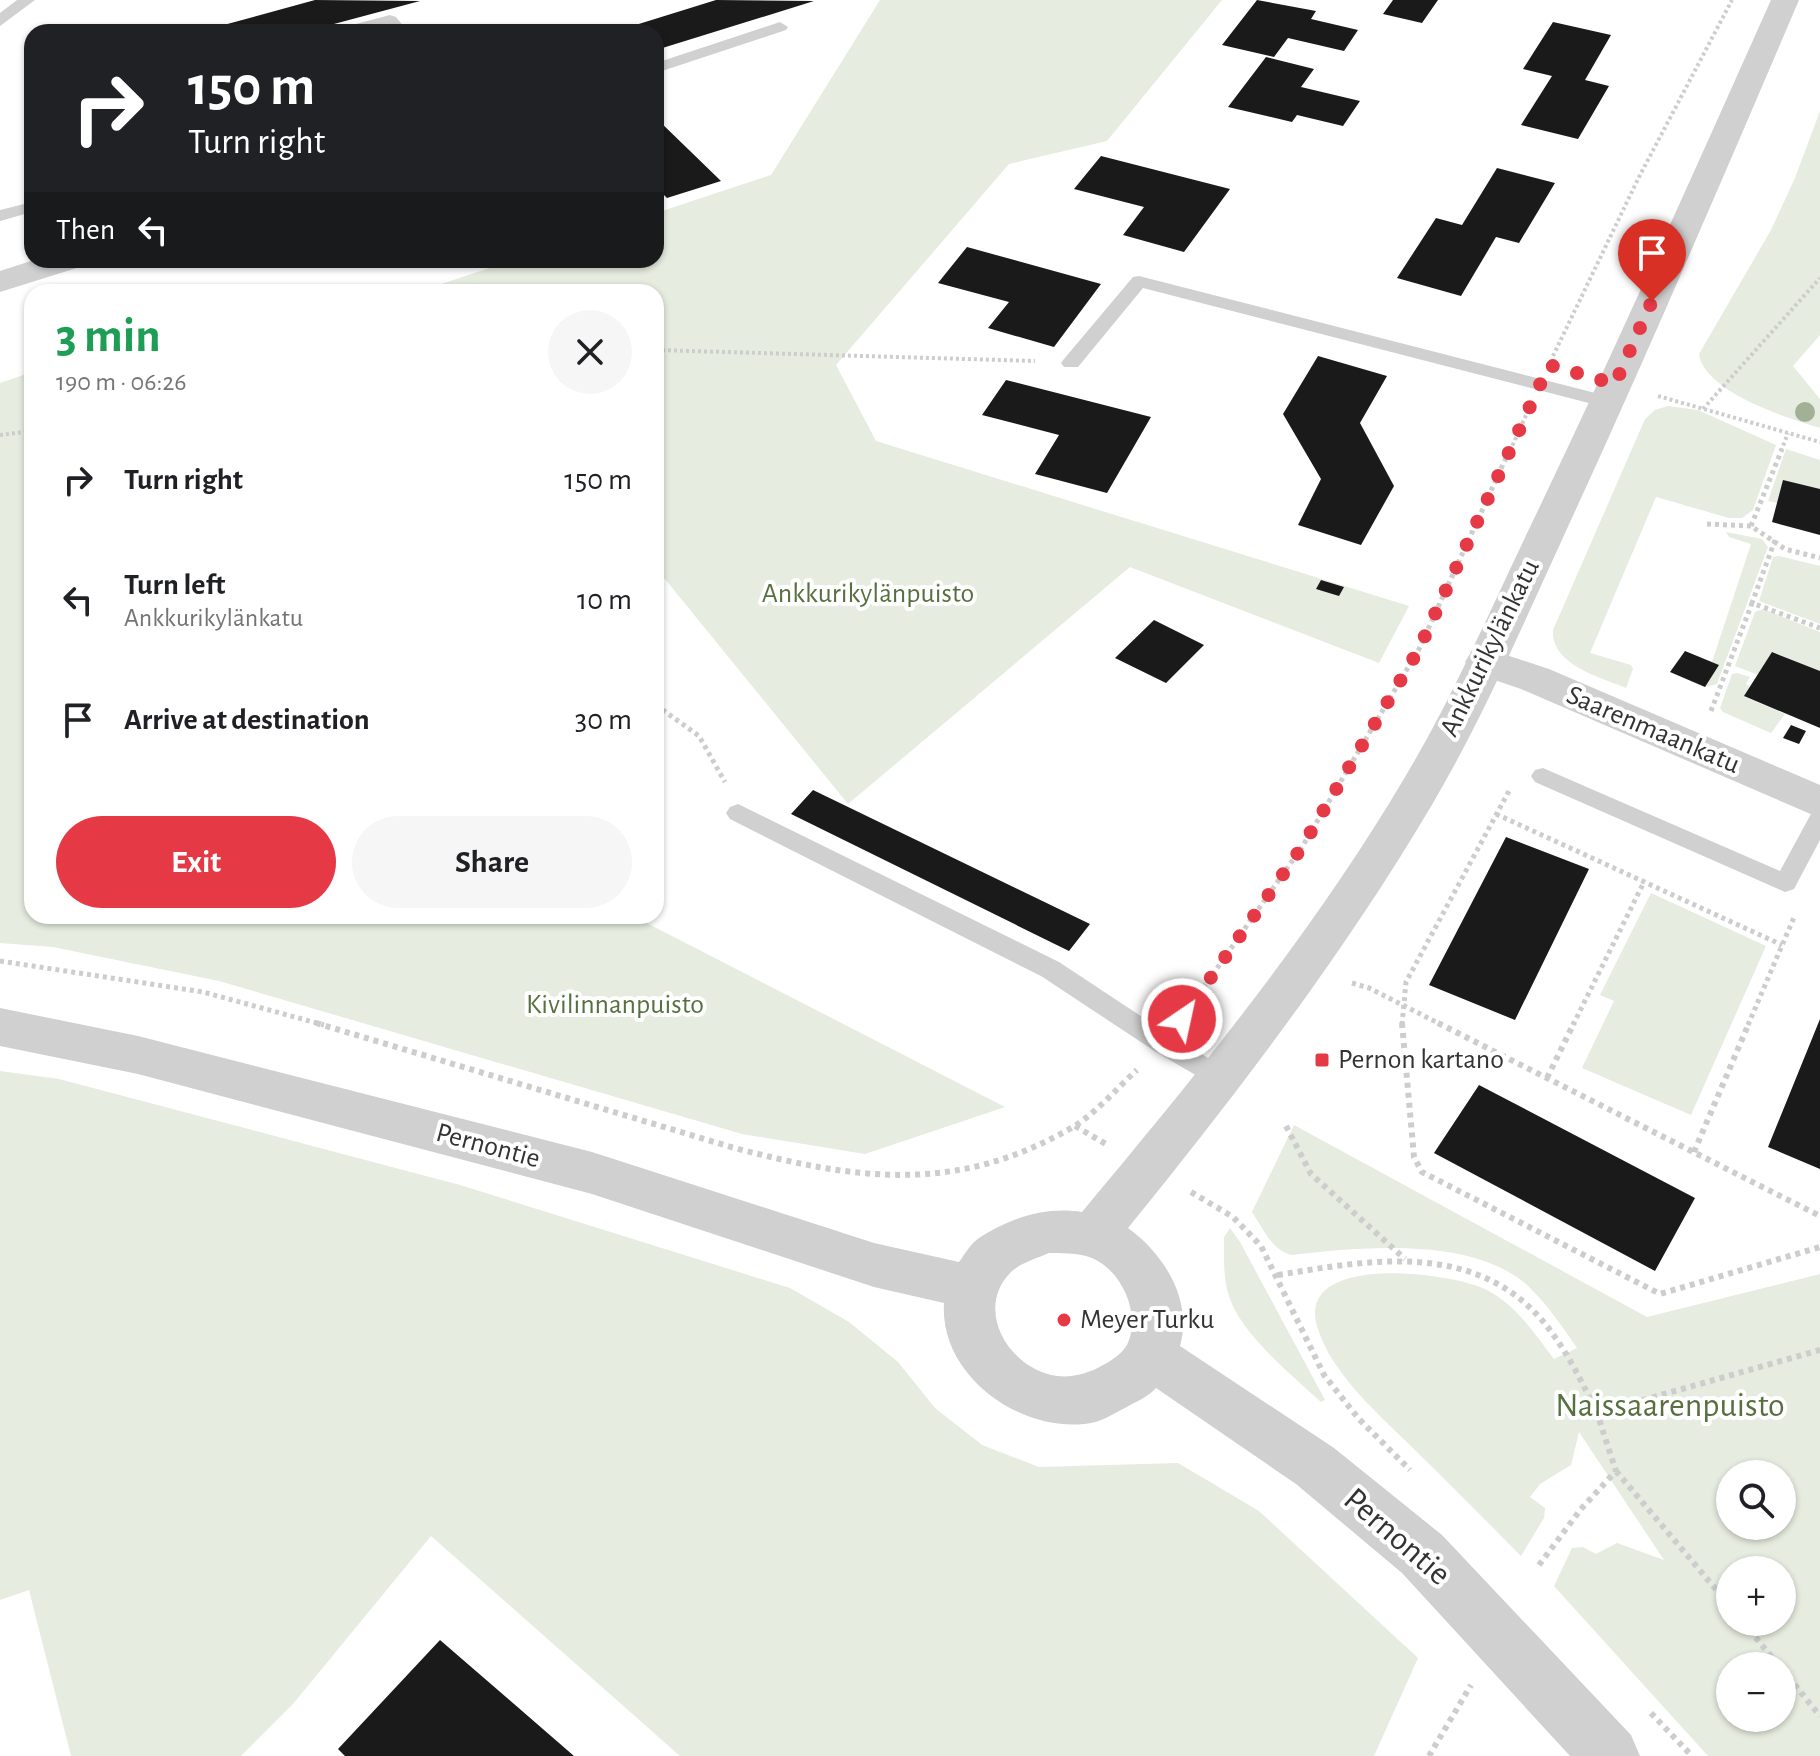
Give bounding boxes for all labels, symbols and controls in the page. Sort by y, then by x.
icon: right [56,56,160,160]
text: 150 m [188,59,315,115]
text: Turn right [188,124,325,160]
icon: left [131,208,175,252]
text: Then [56,215,115,245]
pin [1618,219,1686,301]
icon: arrive [1630,231,1674,275]
button: close [548,310,632,394]
text: 3 min [56,313,161,361]
text: 190 m · 06:26 [56,369,186,395]
icon: right [56,458,100,502]
text: Turn right [124,465,243,495]
text: 150 m [564,465,632,495]
street label: Ankkurikylänkatu [1435,555,1545,741]
text: Turn left [124,570,225,600]
icon: left [56,578,100,622]
park label: Ankkurikylänpuisto [762,580,974,608]
text: 10 m [577,585,632,615]
text: Ankkurikylänkatu [124,605,303,631]
street label: Saarenmaankatu [1562,681,1744,779]
icon: arrive [56,698,100,742]
text: Arrive at destination [124,705,370,735]
text: 30 m [575,705,632,735]
button: Exit [56,816,336,908]
button: Share [352,816,632,908]
position arrow [1140,977,1224,1061]
park label: Kivilinnanpuisto [526,991,704,1019]
place label: Pernon kartano [1338,1046,1504,1074]
marker: Pernon kartano [1313,1051,1331,1069]
street label: Pernontie [433,1119,543,1173]
place label: Meyer Turku [1080,1306,1214,1334]
marker: Meyer Turku [1055,1311,1073,1329]
park label: Naissaarenpuisto [1555,1389,1785,1423]
map controls [1716,1460,1796,1732]
button: search [1716,1460,1796,1540]
street label: Pernontie [1337,1482,1457,1592]
button: + [1716,1556,1796,1636]
button: − [1716,1652,1796,1732]

